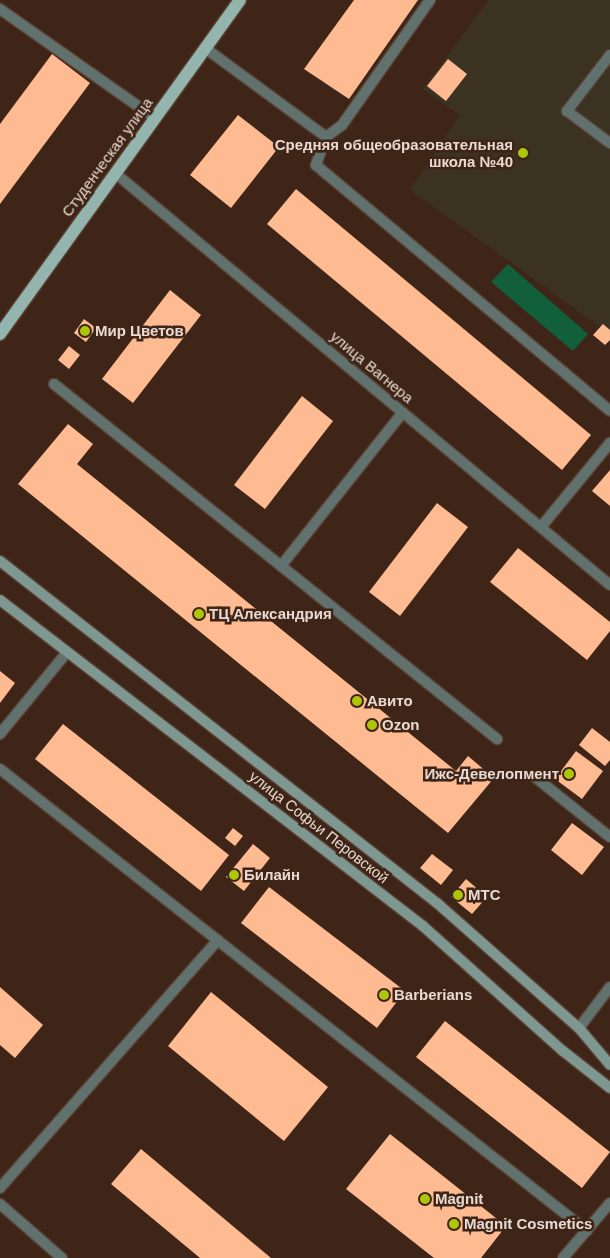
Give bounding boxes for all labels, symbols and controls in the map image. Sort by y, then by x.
street label: Студенческая улица [58,94,156,220]
place label: Средняя общеобразовательная школа №40 [275,135,513,170]
marker: Средняя общеобразовательная школа №40 [517,147,529,159]
place label: Мир Цветов [95,322,184,340]
marker: Мир Цветов [79,325,91,337]
street label: улица Вагнера [327,327,417,407]
place label: ТЦ Александрия [209,605,332,623]
marker: ТЦ Александрия [193,608,205,620]
place label: Авито [367,692,413,710]
marker: Авито [351,695,363,707]
place label: Ozon [382,716,419,734]
marker: Ozon [366,719,378,731]
place label: Ижс-Девелопмент [424,765,559,783]
street label: улица Софьи Перовской [246,767,392,887]
marker: Ижс-Девелопмент [563,768,575,780]
place label: Билайн [244,866,300,884]
marker: Билайн [228,869,240,881]
place label: МТС [468,886,500,904]
marker: МТС [452,889,464,901]
place label: Barberians [394,986,472,1004]
marker: Barberians [378,989,390,1001]
place label: Magnit [435,1190,483,1208]
marker: Magnit [419,1193,431,1205]
place label: Magnit Cosmetics [464,1215,592,1233]
marker: Magnit Cosmetics [448,1218,460,1230]

